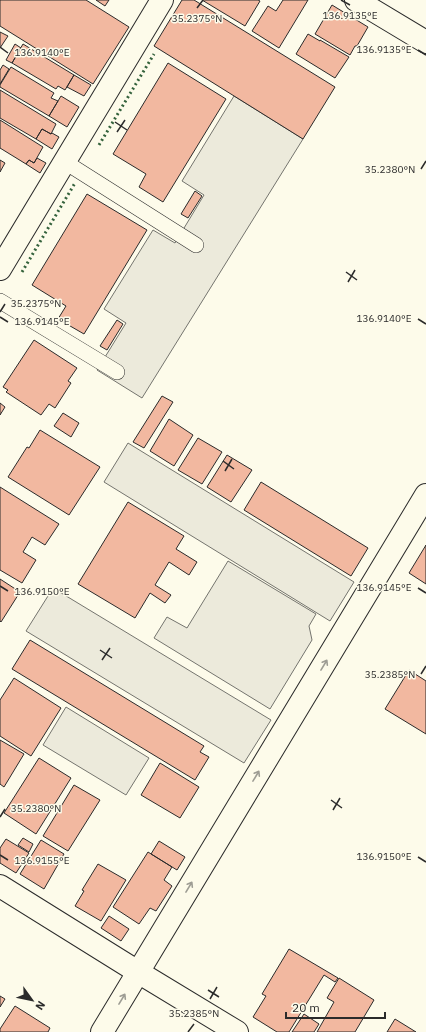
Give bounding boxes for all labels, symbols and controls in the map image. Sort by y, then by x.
text: 136.9135°E [322,9,378,22]
text: 35.2375°N [172,12,222,25]
text: 136.9135°E [356,43,412,56]
text: 136.9140°E [14,46,70,59]
text: 35.2380°N [365,163,415,176]
text: 35.2375°N [11,297,61,310]
text: 136.9140°E [356,312,412,325]
text: 136.9145°E [14,315,70,328]
text: 136.9145°E [356,581,412,594]
text: 136.9150°E [14,585,70,598]
one-way arrow [320,659,328,671]
text: 35.2385°N [365,668,415,681]
one-way arrow [253,770,261,782]
text: 35.2380°N [11,802,61,815]
text: 136.9150°E [356,850,412,863]
text: 136.9155°E [14,854,70,867]
one-way arrow [186,881,194,893]
north arrow [12,980,52,1020]
one-way arrow [118,994,126,1005]
scale bar [286,994,385,1020]
text: N [32,998,48,1013]
text: 20 m [292,1000,320,1015]
text: 35.2385°N [169,1007,219,1020]

